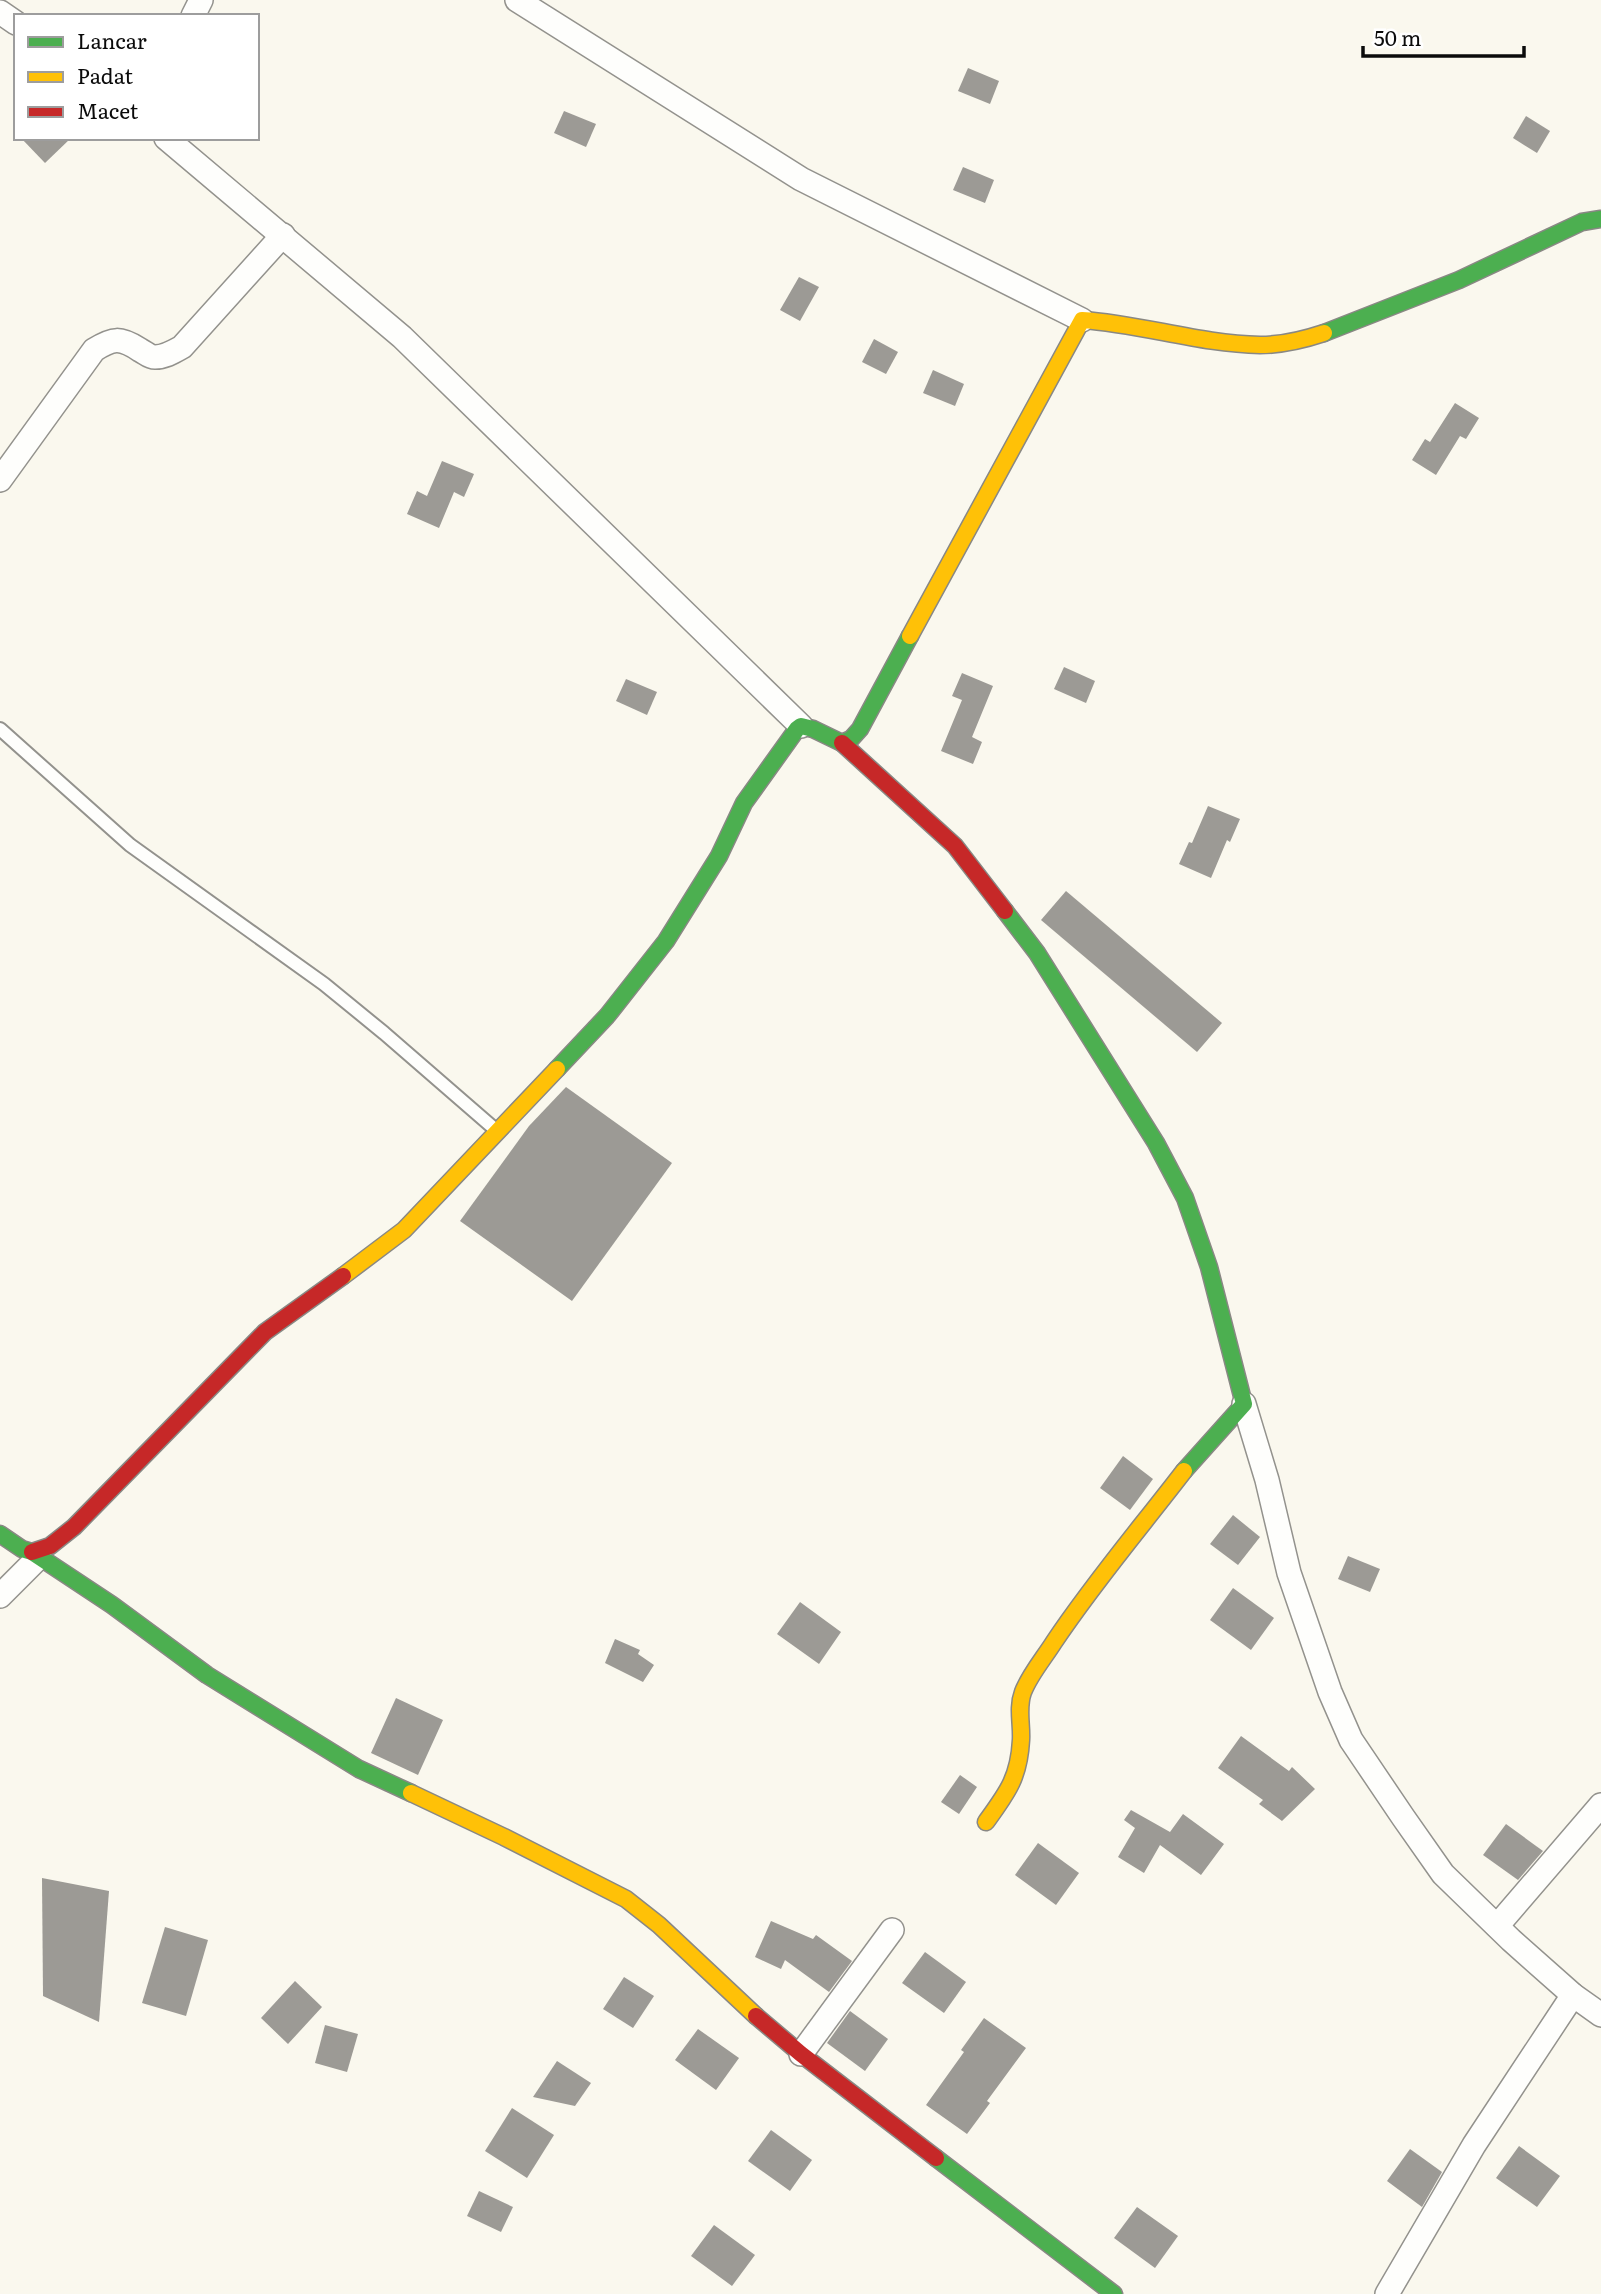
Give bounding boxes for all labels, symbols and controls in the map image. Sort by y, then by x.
legend [14,14,259,140]
scale bar [1363,14,1524,58]
text: 50 m [1374,21,1421,52]
text: Lancar [77,24,147,55]
text: Padat [77,59,133,90]
text: Macet [77,94,139,125]

